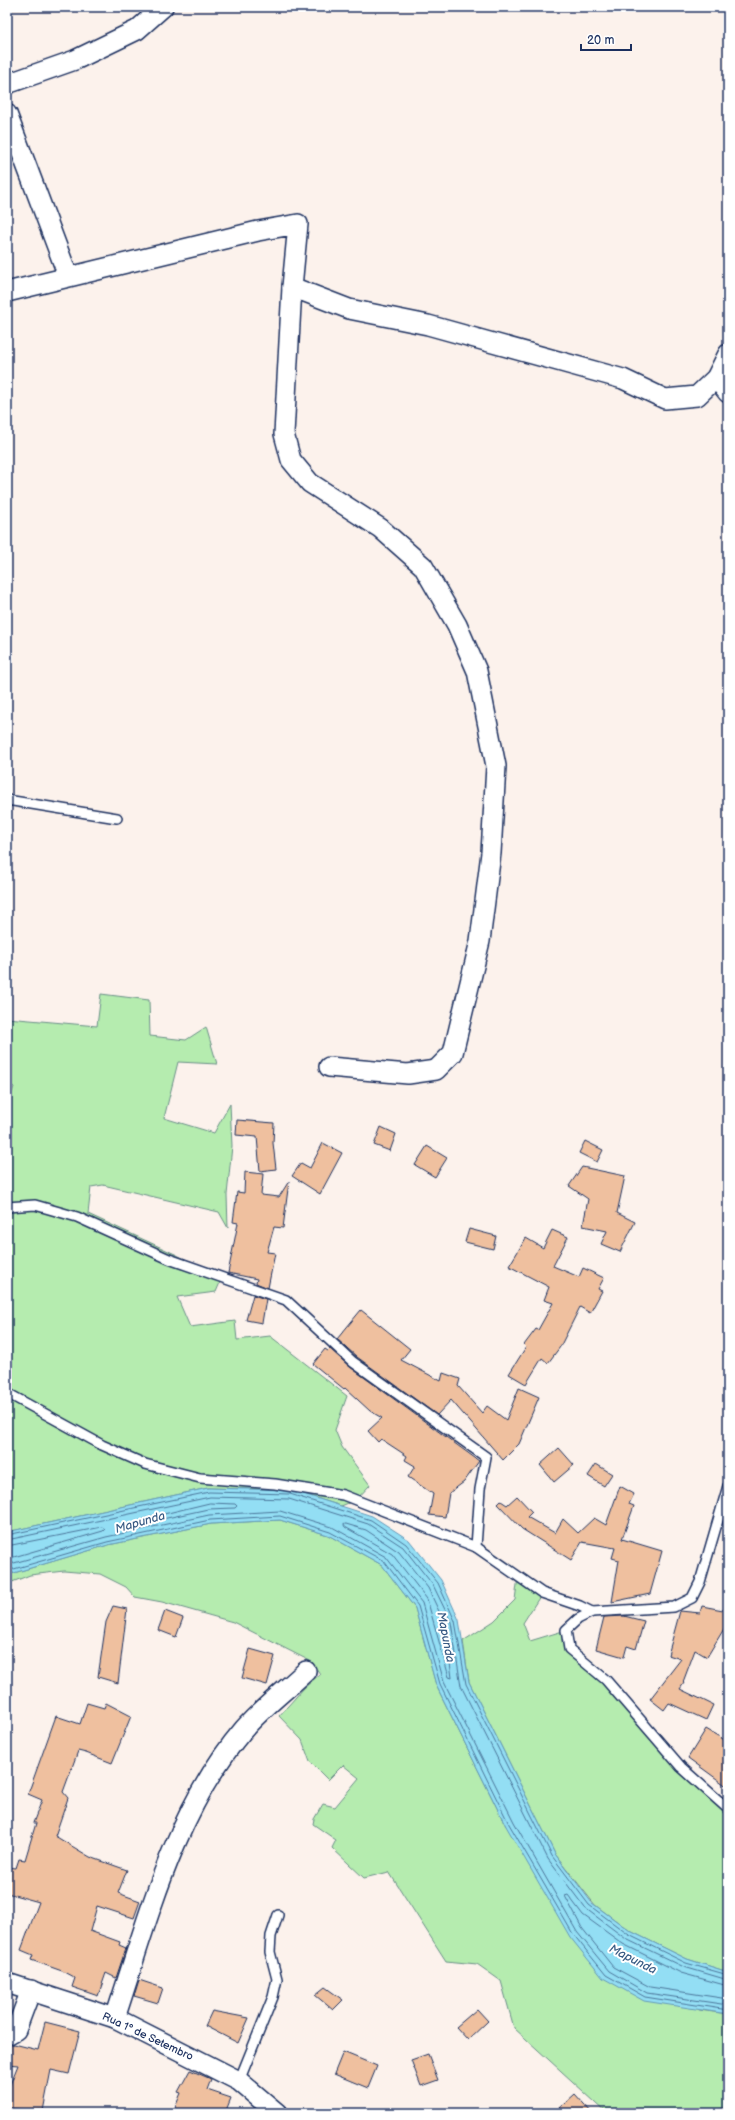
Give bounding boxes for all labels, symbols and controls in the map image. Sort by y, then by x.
scale bar [581,26,631,52]
text: 20 m [587,33,614,48]
water label: Mapunda [113,1508,167,1537]
water label: Mapunda [433,1611,458,1664]
water label: Mapunda [607,1941,659,1978]
street label: Rua 1º de Setembro [100,2010,195,2063]

